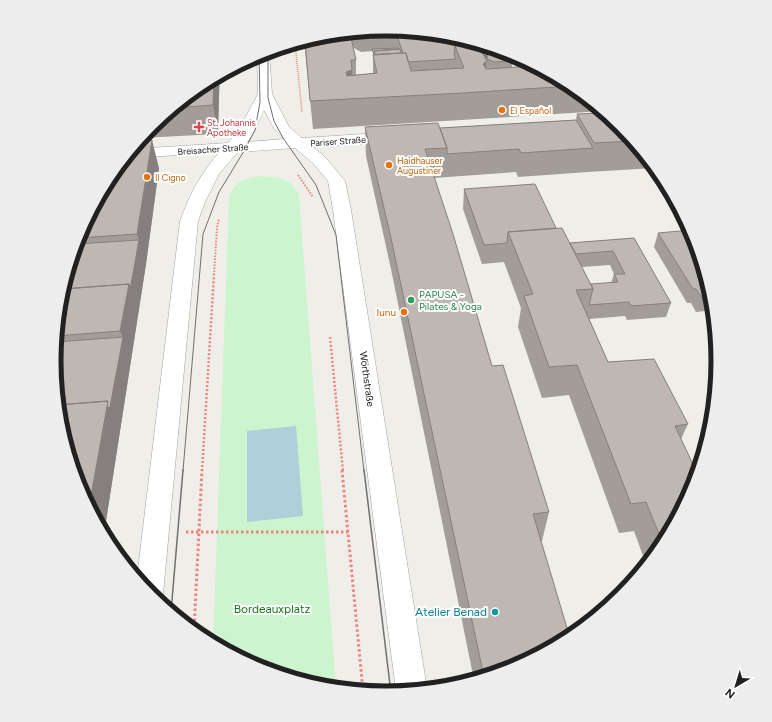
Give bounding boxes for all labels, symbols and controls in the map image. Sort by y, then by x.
marker: El Español [497,105,507,115]
place label: El Español [510,105,551,116]
place label: St. Johannis Apotheke [207,117,256,138]
marker: St. Johannis Apotheke [194,122,204,132]
street label: Pariser Straße [310,134,366,148]
street label: Breisacher Straße [177,141,249,157]
place label: Haidhauser Augustiner [397,155,443,176]
marker: Haidhauser Augustiner [384,160,394,170]
marker: Il Cigno [142,172,152,182]
place label: Il Cigno [155,172,186,183]
place label: PAPUSA - Pilates & Yoga [419,288,482,313]
marker: PAPUSA - Pilates & Yoga [406,295,416,305]
place label: Iunu [377,306,396,319]
marker: Iunu [399,307,409,317]
street label: Wörthstraße [357,350,377,408]
park label: Bordeauxplatz [234,602,310,616]
place label: Atelier Benad [415,605,487,619]
marker: Atelier Benad [490,607,500,617]
north arrow [716,666,756,706]
text: N [723,686,738,701]

